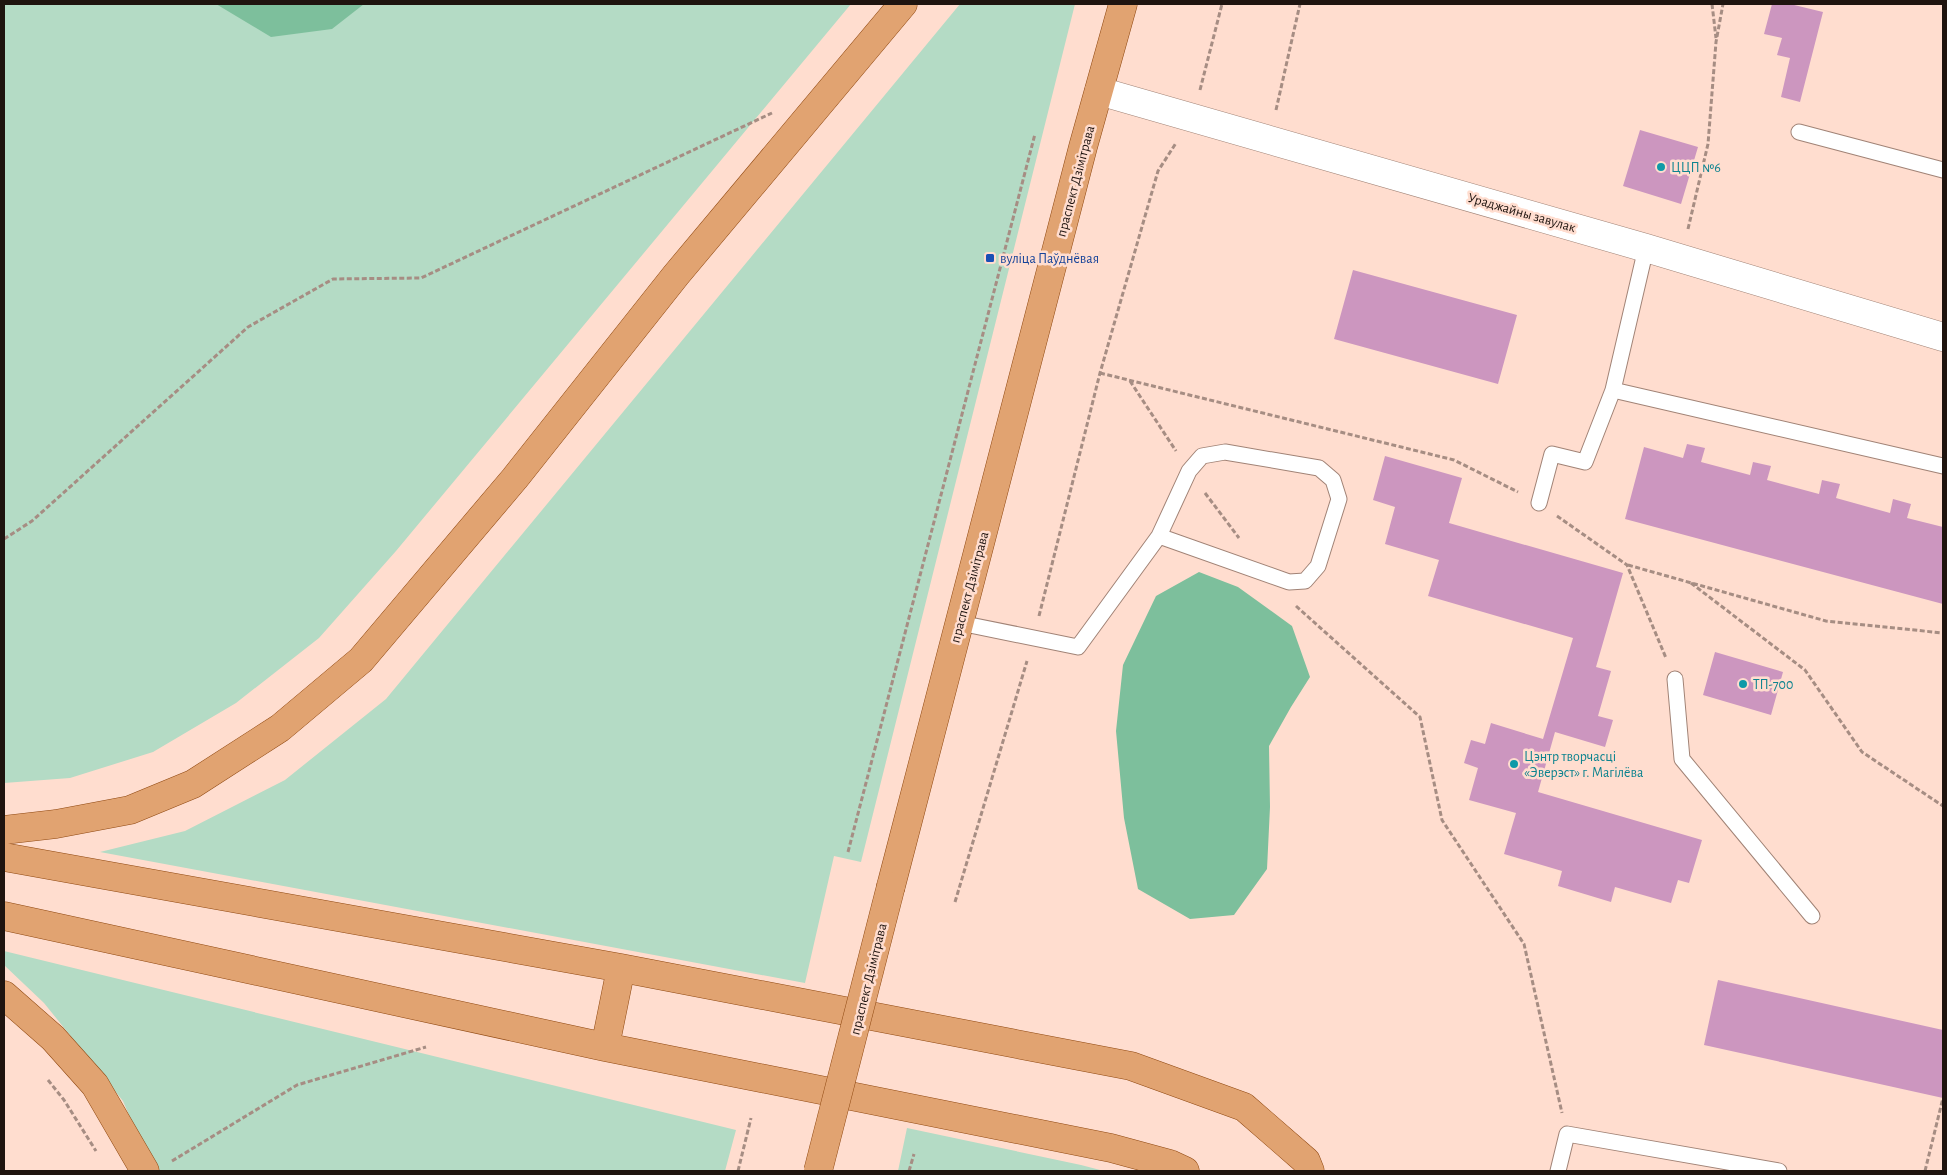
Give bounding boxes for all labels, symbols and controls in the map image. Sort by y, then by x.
street label: праспект Дзімітрава [1054,124,1098,238]
marker: ЦЦП №6 [1655,161,1667,173]
place label: ЦЦП №6 [1671,161,1721,175]
street label: Ураджайны завулак [1466,191,1578,235]
marker: вуліца Паўднёвая [984,252,996,264]
place label: вуліца Паўднёвая [1000,252,1099,266]
street label: праспект Дзімітрава [948,530,992,644]
marker: ТП-700 [1737,678,1749,690]
place label: ТП-700 [1753,678,1793,692]
place label: Цэнтр творчасці «Эверэст» г. Магілёва [1524,750,1644,780]
marker: Цэнтр творчасці «Эверэст» г. Магілёва [1508,758,1520,770]
street label: праспект Дзімітрава [848,921,890,1037]

